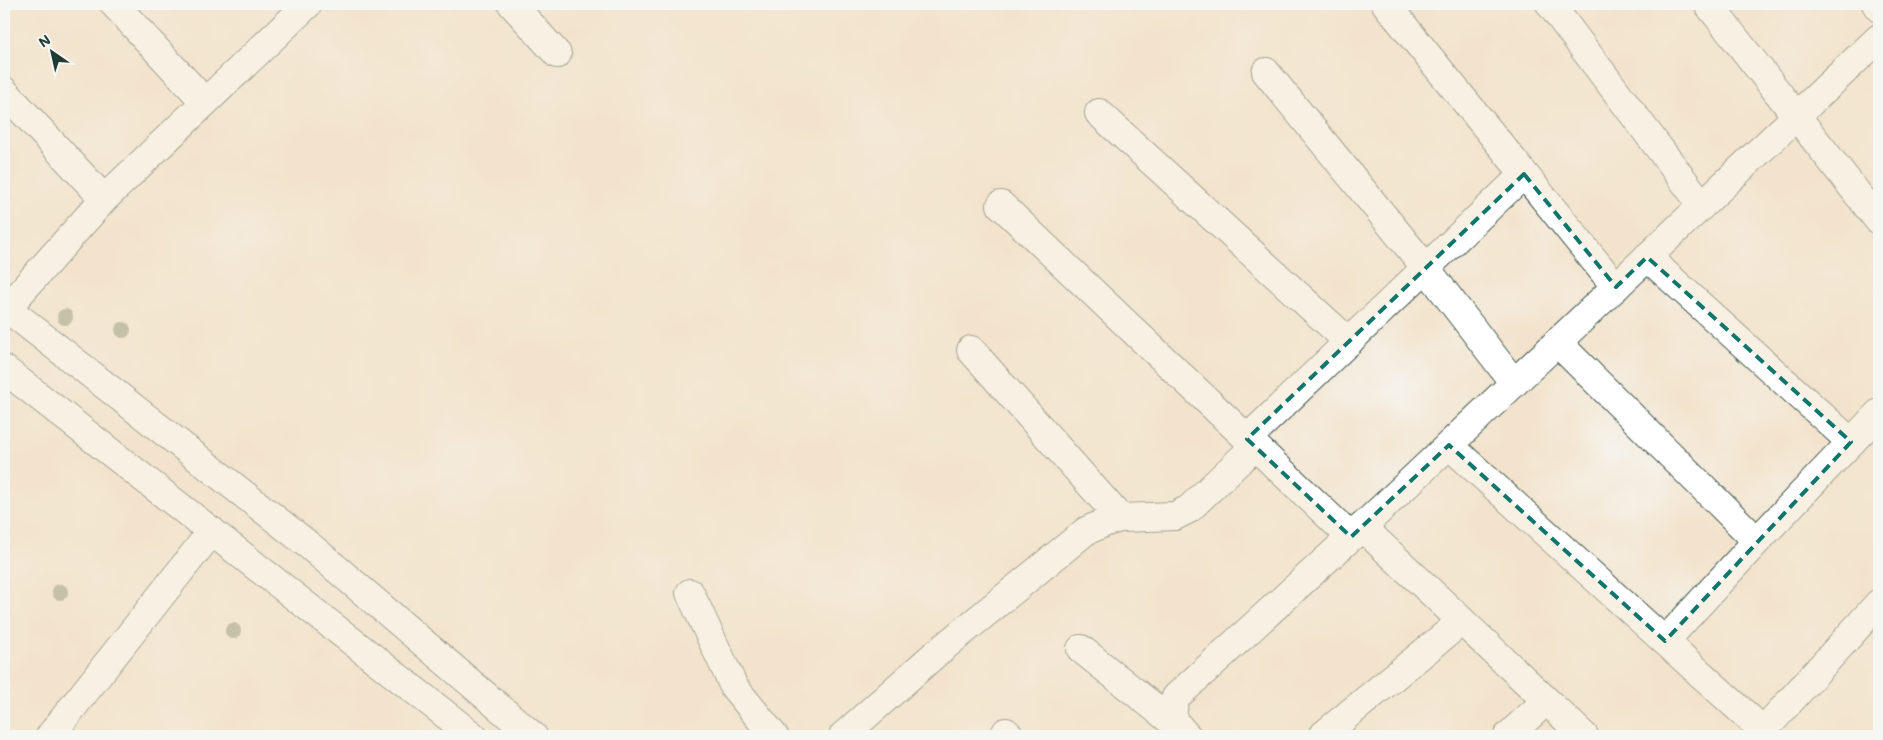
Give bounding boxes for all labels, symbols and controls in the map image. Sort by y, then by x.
north arrow [28,28,78,78]
text: N [35,30,54,52]

